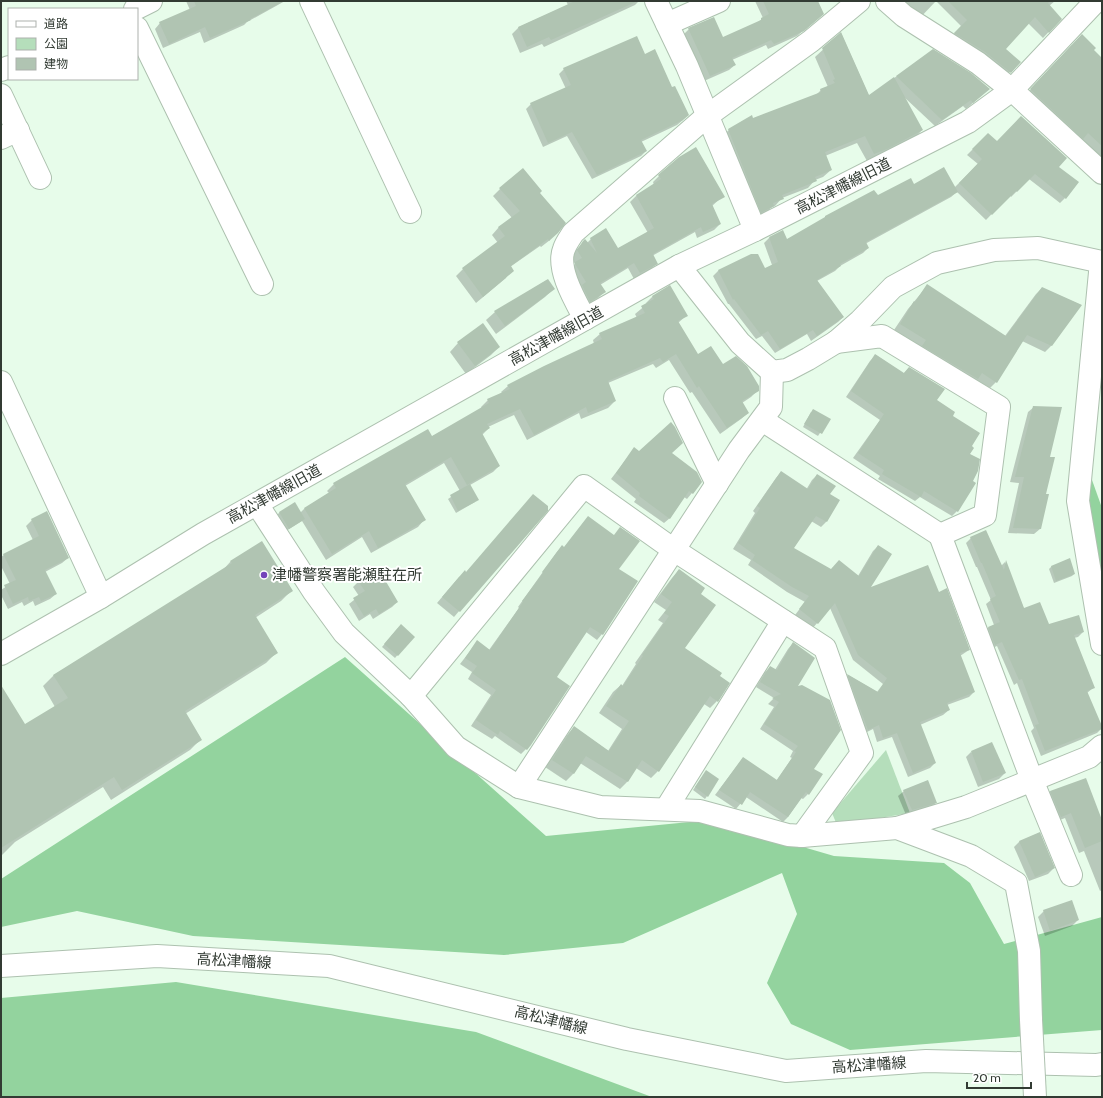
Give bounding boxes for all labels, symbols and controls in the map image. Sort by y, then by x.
legend [8,8,138,80]
text: 道路 [44,16,68,31]
text: 公園 [44,36,68,51]
text: 建物 [44,56,68,71]
street label: 高松津幡線旧道 [792,154,894,218]
street label: 高松津幡線旧道 [506,303,606,369]
street label: 高松津幡線旧道 [224,461,324,527]
place label: 津幡警察署能瀬駐在所 [272,566,422,584]
marker: 津幡警察署能瀬駐在所 [259,570,269,580]
street label: 高松津幡線 [196,950,272,972]
street label: 高松津幡線 [512,1002,590,1038]
street label: 高松津幡線 [831,1053,907,1077]
scale bar [967,1064,1031,1090]
text: 20 m [973,1070,1001,1085]

